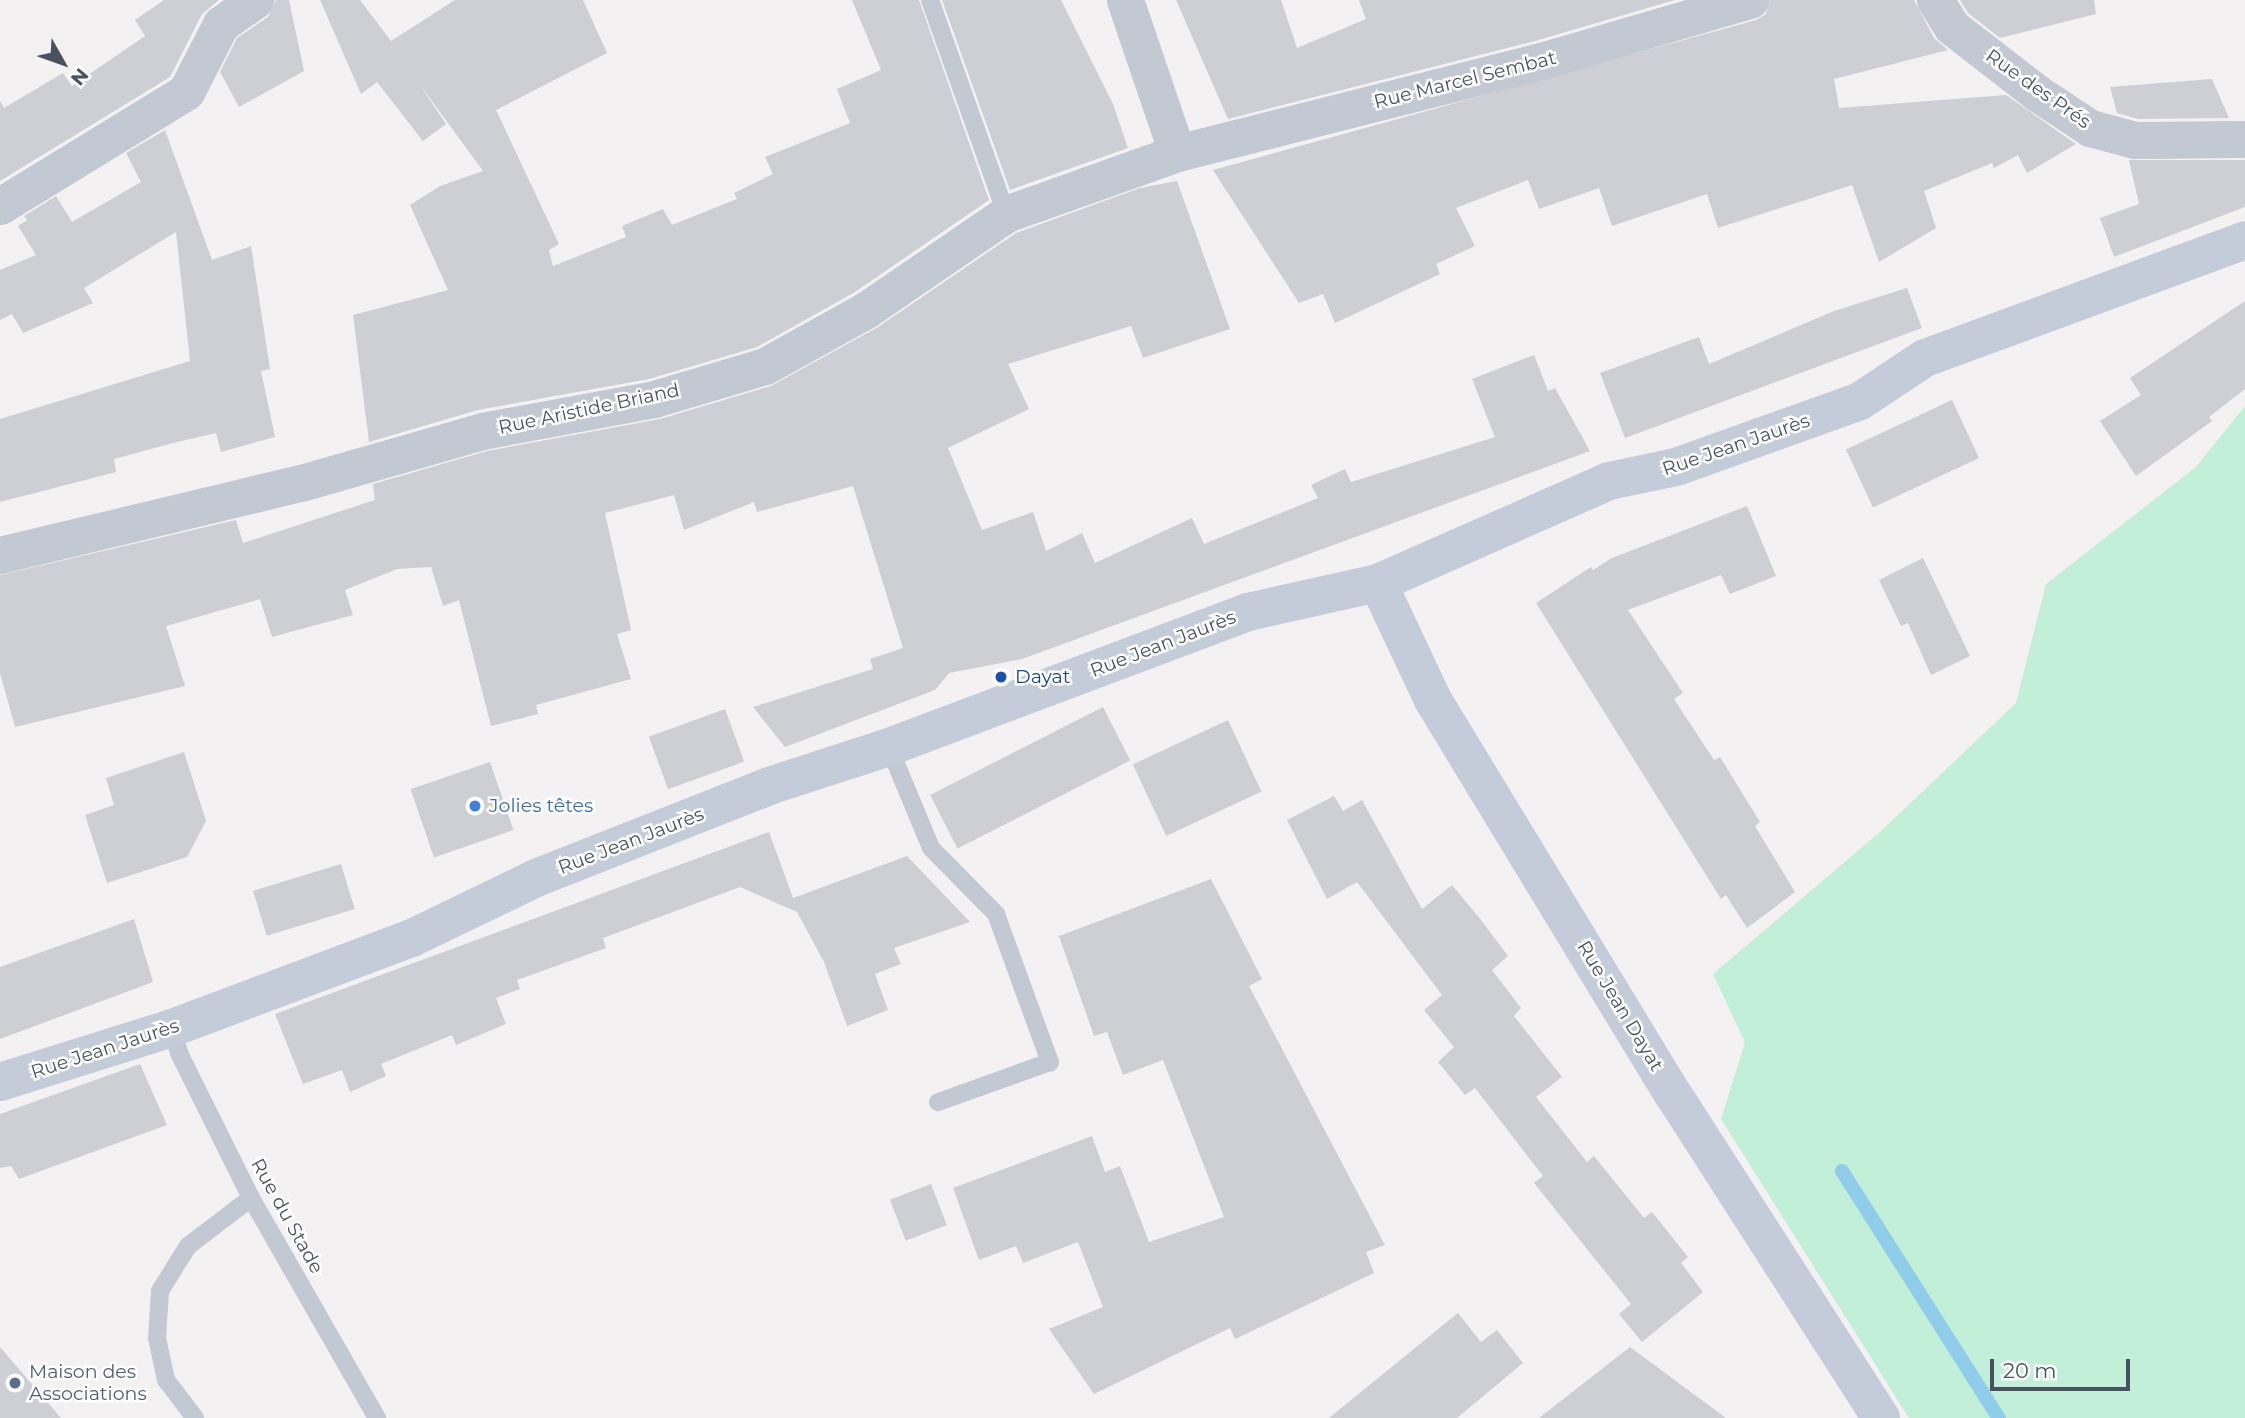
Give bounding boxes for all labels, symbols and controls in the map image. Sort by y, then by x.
north arrow [28,28,98,98]
street label: Rue des Prés [1981,44,2095,134]
street label: Rue Marcel Sembat [1372,46,1558,114]
text: N [66,64,93,90]
street label: Rue Aristide Briand [496,379,682,439]
street label: Rue Jean Jaurès [1659,409,1813,481]
street label: Rue Jean Jaurès [1087,606,1239,682]
place label: Dayat [1015,666,1070,688]
marker: Dayat [993,669,1009,685]
place label: Jolies têtes [489,795,593,817]
marker: Jolies têtes [467,798,483,814]
street label: Rue Jean Jaurès [555,803,707,879]
street label: Rue Jean Dayat [1572,937,1668,1075]
street label: Rue Jean Jaurès [28,1014,182,1084]
street label: Rue du Stade [246,1154,328,1278]
scale bar [1993,1344,2133,1388]
text: 20 m [2003,1358,2057,1383]
place label: Maison des Associations [29,1361,147,1405]
marker: Maison des Associations [7,1375,23,1391]

